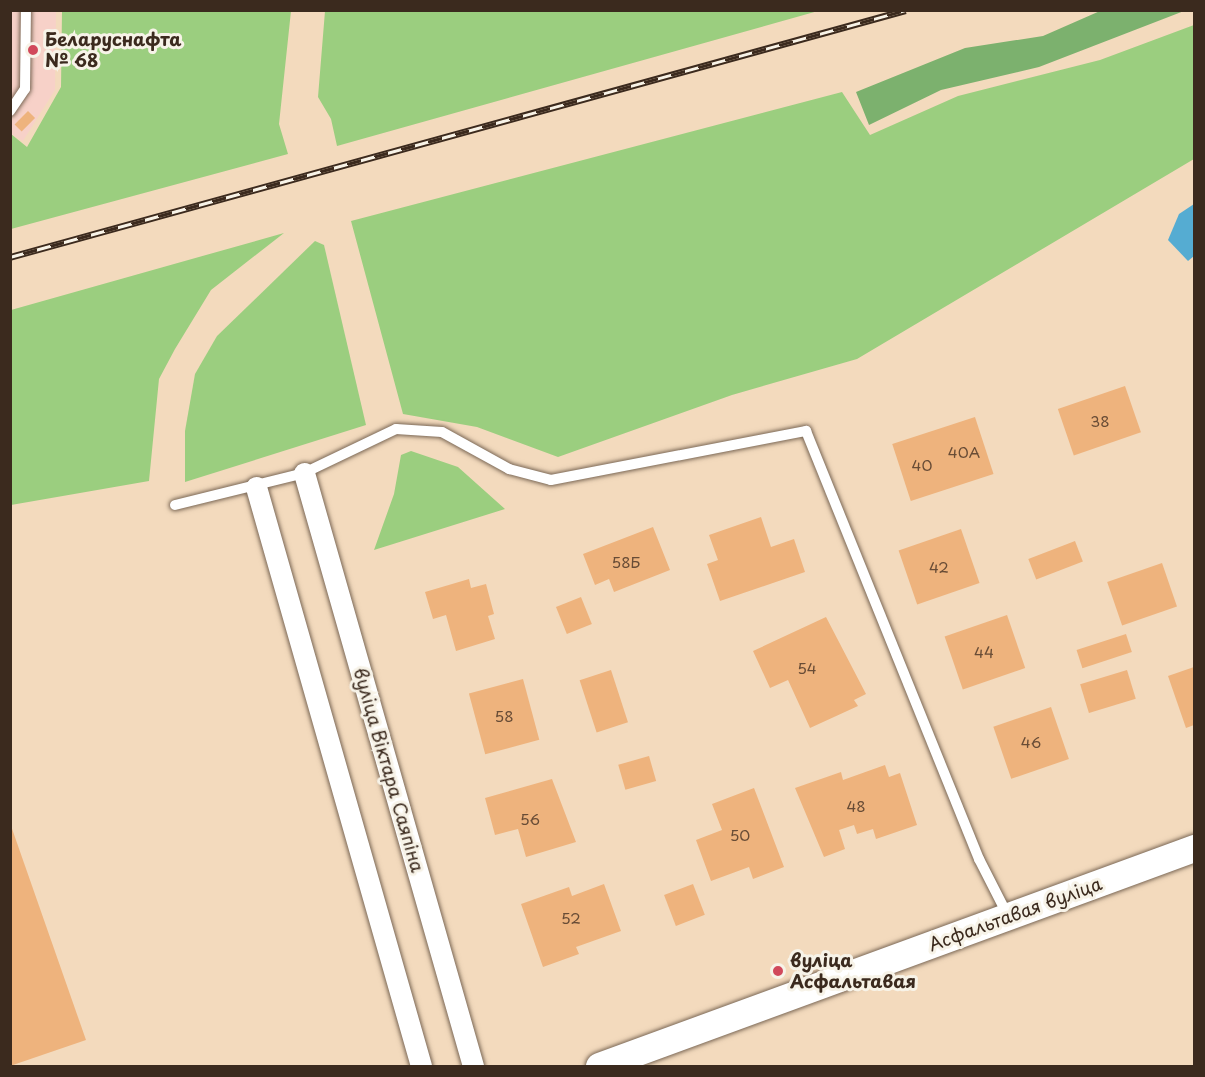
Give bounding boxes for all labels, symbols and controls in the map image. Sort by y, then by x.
place label: Беларуснафта № 68 [45,29,182,72]
marker: Беларуснафта № 68 [26,43,40,57]
house number: 38 [1090,412,1110,430]
house number: 40А [948,443,980,461]
house number: 40 [912,456,932,474]
house number: 58Б [612,553,640,571]
house number: 42 [929,558,949,576]
house number: 44 [974,643,994,661]
house number: 54 [797,659,817,677]
street label: вуліца Віктара Саяпіна [349,665,429,875]
house number: 58 [494,707,514,725]
house number: 46 [1021,733,1041,751]
house number: 48 [846,797,866,815]
house number: 56 [520,810,540,828]
house number: 50 [730,826,750,844]
street label: Асфальтавая вуліца [925,872,1105,956]
house number: 52 [561,909,581,927]
place label: вуліца Асфальтавая [790,950,916,992]
marker: вуліца Асфальтавая [771,964,785,978]

